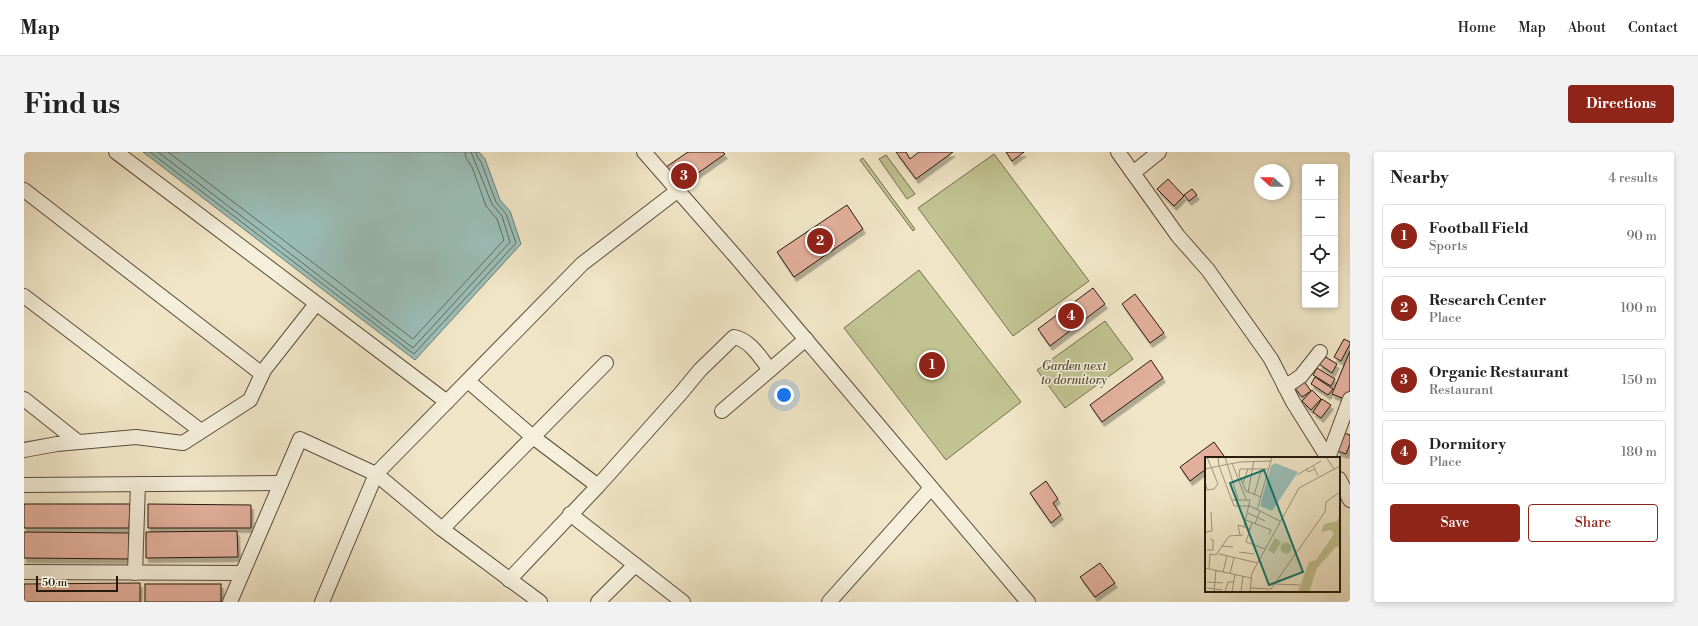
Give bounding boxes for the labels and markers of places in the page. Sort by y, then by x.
pin: 3 [671,161,697,191]
pin: 2 [807,226,833,256]
pin: 4 [1058,301,1084,331]
pin: 1 [919,350,945,380]

